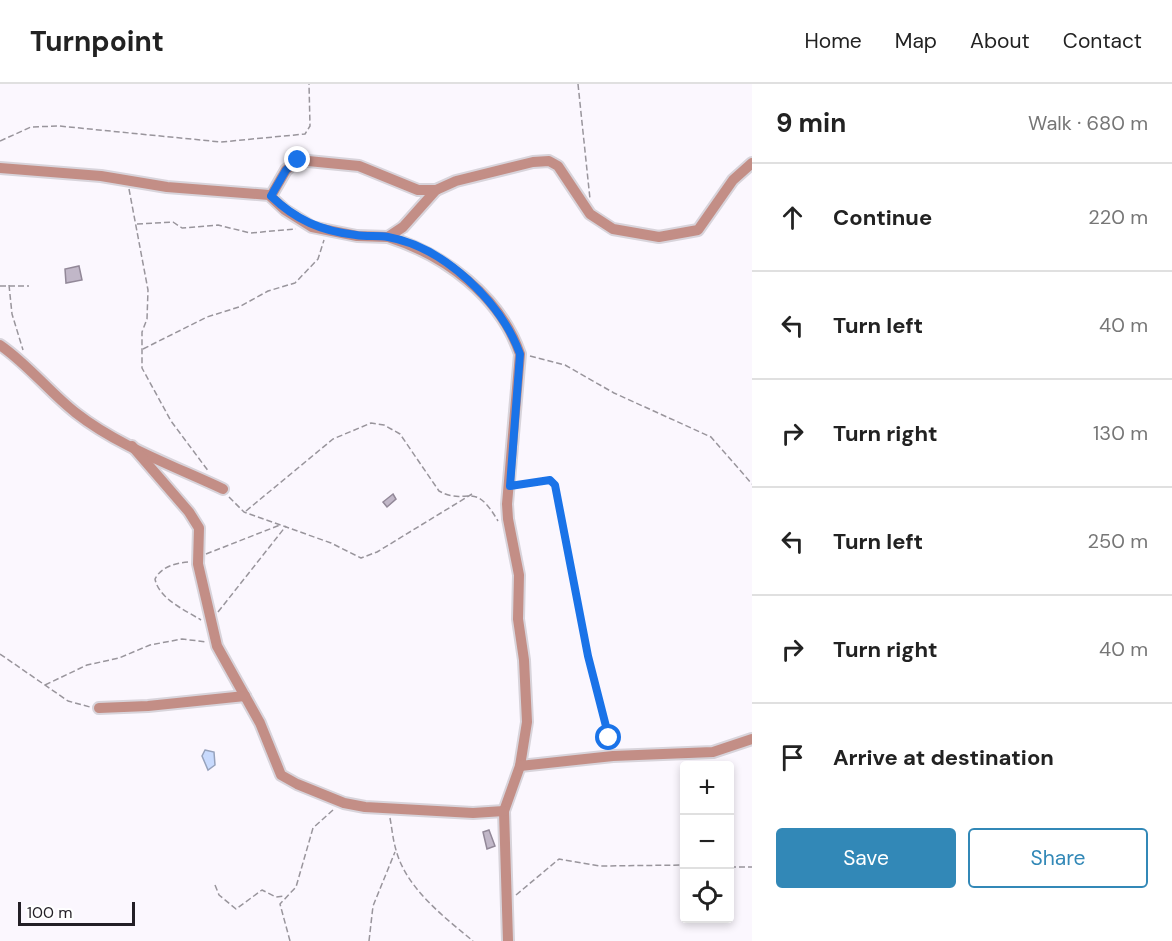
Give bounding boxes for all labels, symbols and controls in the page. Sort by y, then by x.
text: Turnpoint [30,23,164,60]
text: Home [804,27,862,55]
text: Map [895,27,937,55]
text: About [970,27,1030,55]
text: Contact [1063,27,1142,55]
text: 9 min [776,106,846,140]
text: Walk · 680 m [1028,110,1148,136]
route end [284,146,310,172]
icon: ahead [776,201,809,234]
text: Continue [833,203,932,232]
text: 220 m [1088,204,1148,230]
icon: left [776,309,809,342]
text: Turn left [833,311,923,340]
text: 40 m [1099,312,1148,338]
icon: right [776,417,809,450]
text: Turn right [833,419,938,448]
text: 130 m [1093,420,1148,446]
icon: left [776,525,809,558]
text: Turn left [833,527,923,556]
text: 250 m [1087,528,1148,554]
icon: right [776,633,809,666]
text: Turn right [833,635,938,664]
text: 40 m [1099,636,1148,662]
route start [595,724,621,750]
icon: arrive [776,741,809,774]
text: Arrive at destination [833,743,1054,772]
map controls [680,761,734,923]
button: + [680,761,734,815]
button: − [680,815,734,869]
button: Save [776,828,956,888]
button: Share [968,828,1148,888]
button: locate [680,869,734,923]
scale bar [18,899,135,926]
text: 100 m [27,902,72,923]

